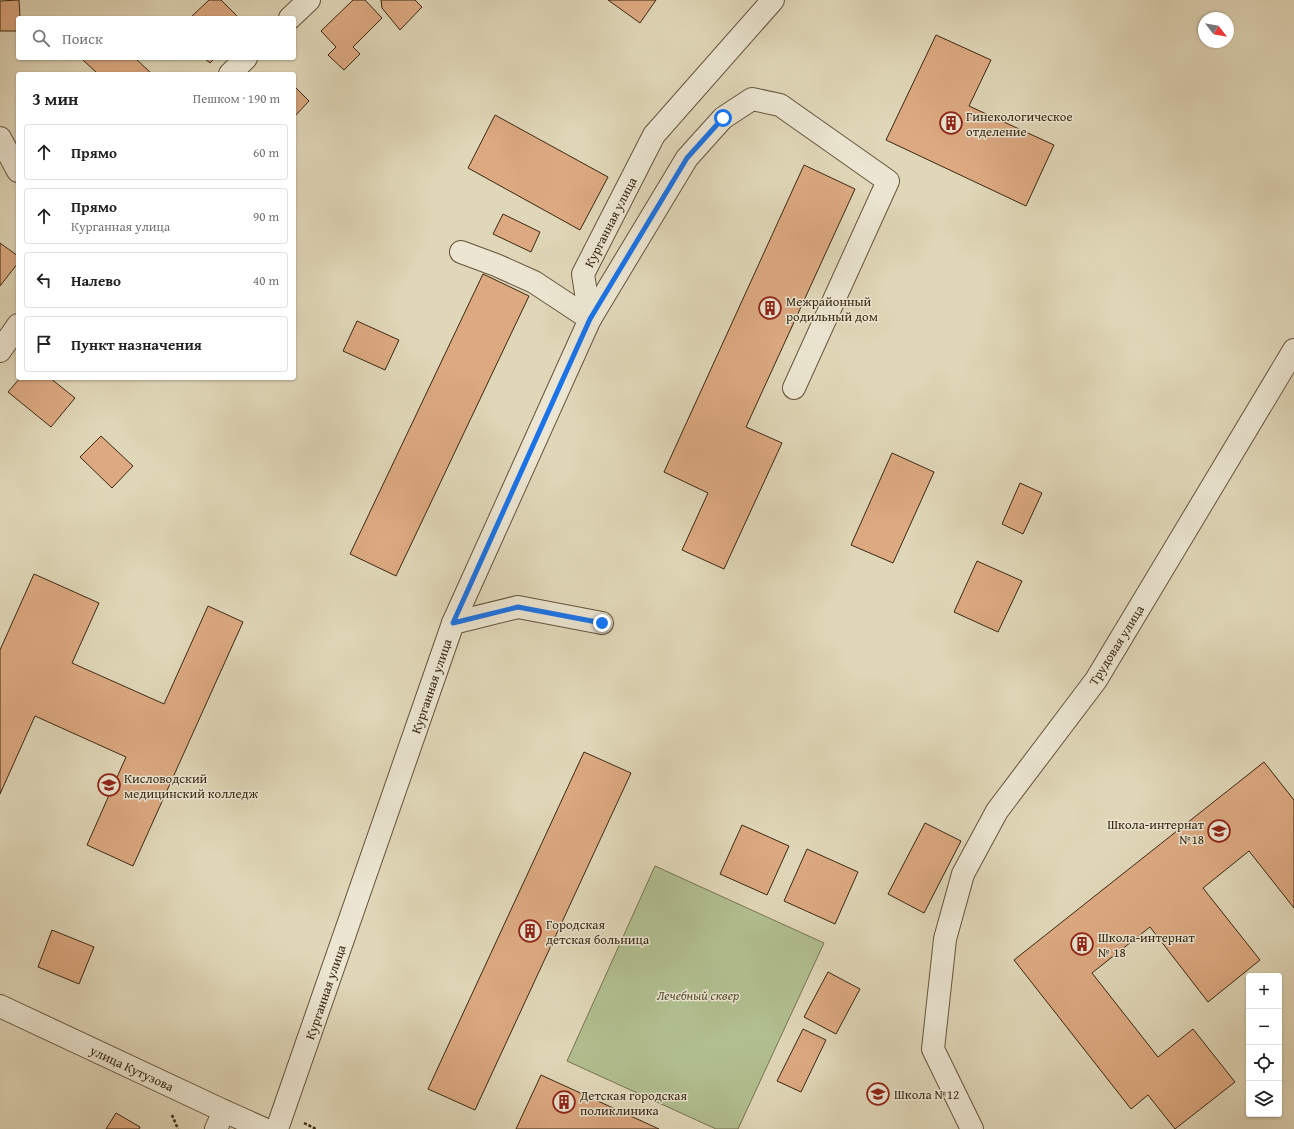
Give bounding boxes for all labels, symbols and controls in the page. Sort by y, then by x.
north arrow [1198,12,1234,48]
search box [16,16,296,60]
icon: search [30,27,52,49]
text: Поиск [62,28,103,49]
text: 3 мин [32,86,78,111]
text: Пешком · 190 m [193,89,280,108]
place label: Гинекологическое отделение [966,107,1073,141]
route start [714,109,732,127]
building icon: Гинекологическое отделение [938,110,964,136]
icon: ahead [33,141,55,163]
text: Прямо [71,142,117,163]
text: 60 m [253,143,279,162]
street label: Курганная улица [579,173,642,271]
text: Прямо [71,196,117,217]
icon: ahead [33,205,55,227]
text: 90 m [253,207,279,226]
text: Курганная улица [71,217,170,236]
icon: left [33,269,55,291]
text: Налево [71,270,121,291]
text: 40 m [253,271,279,290]
place label: Межрайонный родильный дом [786,292,878,326]
building icon: Межрайонный родильный дом [757,295,783,321]
icon: arrive [33,333,55,355]
text: Пункт назначения [71,334,202,355]
street label: Трудовая улица [1084,601,1149,689]
route end [593,614,611,632]
street label: Курганная улица [406,635,457,736]
place label: Кисловодский медицинский колледж [124,769,259,803]
school or university icon: Кисловодский медицинский колледж [96,772,122,798]
place label: Школа-интернат №18 [1107,815,1205,849]
school or university icon: Школа-интернат №18 [1206,818,1232,844]
place label: Городская детская больница [546,915,650,949]
building icon: Городская детская больница [517,918,543,944]
place label: Школа-интернат № 18 [1098,928,1196,962]
building icon: Школа-интернат № 18 [1069,931,1095,957]
street label: Курганная улица [300,941,351,1042]
map controls [1246,973,1282,1117]
button: + [1246,973,1282,1009]
park label: Лечебный сквер [657,986,739,1005]
button: − [1246,1009,1282,1045]
street label: улица Кутузова [86,1040,177,1096]
button: locate [1246,1045,1282,1081]
school or university icon: Школа №12 [865,1081,891,1107]
button: layers [1246,1081,1282,1117]
place label: Школа №12 [894,1085,959,1104]
place label: Детская городская поликлиника [579,1086,687,1120]
building icon: Детская городская поликлиника [551,1089,577,1115]

